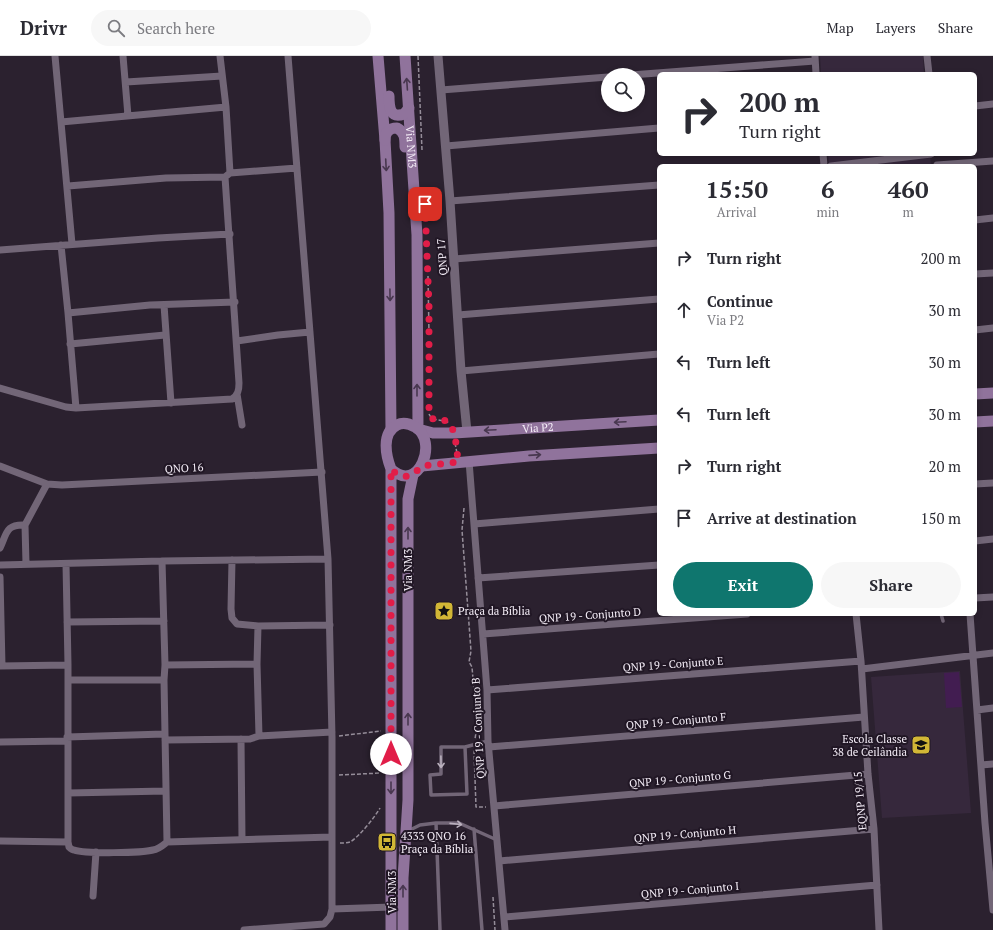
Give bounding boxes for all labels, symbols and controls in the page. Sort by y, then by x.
search box [91,10,371,46]
text: Drivr [20,15,67,40]
icon: search [105,17,127,39]
text: Search here [137,18,215,38]
text: Map [827,18,854,37]
text: Layers [876,18,916,37]
text: Share [938,18,973,37]
map controls [601,68,645,112]
button: search [601,68,645,112]
one-way arrow [404,78,411,91]
text: 200 m [739,83,820,120]
icon: right [673,88,725,140]
text: Turn right [739,119,821,143]
street label: Via NM3 [403,125,420,169]
one-way arrow [383,158,390,171]
text: 15:50 [705,173,768,205]
text: 6 [821,173,835,205]
text: 460 [888,173,928,205]
pin [408,187,442,221]
icon: arrive [414,193,436,215]
text: Arrival [717,203,757,221]
text: min [816,203,839,221]
text: m [903,203,914,221]
street label: QNP 17 [434,238,450,276]
icon: right [673,247,695,269]
text: Turn right [707,248,782,268]
text: 200 m [920,248,961,268]
one-way arrow [386,288,394,301]
text: Continue [707,291,773,311]
icon: ahead [673,299,695,321]
text: 30 m [928,300,961,320]
text: Via P2 [707,311,744,329]
icon: left [673,351,695,373]
text: Turn left [707,352,771,372]
text: 30 m [928,352,961,372]
one-way arrow [413,384,421,397]
icon: left [673,403,695,425]
text: Turn left [707,404,771,424]
text: 30 m [928,404,961,424]
one-way arrow [614,419,627,426]
street label: Via P2 [522,420,554,436]
one-way arrow [484,427,497,434]
one-way arrow [528,452,541,459]
icon: right [673,455,695,477]
text: Turn right [707,456,782,476]
text: 20 m [928,456,961,476]
street label: QNO 16 [164,460,204,476]
icon: arrive [673,507,695,529]
text: Arrive at destination [707,508,857,528]
text: 150 m [920,508,961,528]
one-way arrow [404,527,412,540]
street label: Via NM3 [401,549,415,591]
button: Exit [673,562,813,608]
button: Share [821,562,961,608]
place icon: Praça da Bíblia [433,600,455,622]
place label: Praça da Bíblia [458,604,531,618]
street label: QNP 19 - Conjunto D [538,604,642,626]
street label: QNP 19 - Conjunto E [622,653,724,675]
street label: QNP 19 - Conjunto B [468,677,488,779]
street label: QNP 19 - Conjunto F [625,710,727,732]
one-way arrow [404,713,412,726]
place label: Escola Classe 38 de Ceilândia [832,732,907,759]
position arrow [370,733,412,775]
school or university icon: Escola Classe 38 de Ceilândia [910,734,932,756]
one-way arrow [437,755,445,768]
street label: QNP 19 - Conjunto G [629,768,732,790]
street label: EQNP 19/15 [850,771,870,831]
one-way arrow [387,781,395,794]
one-way arrow [449,820,462,827]
street label: QNP 19 - Conjunto H [633,823,737,845]
place label: 4333 QNO 16 Praça da Bíblia [401,829,474,856]
bus stop icon: 4333 QNO 16 Praça da Bíblia [376,831,398,853]
street label: Via NM3 [385,871,399,913]
street label: QNP 19 - Conjunto I [640,879,740,901]
one-way arrow [399,885,407,898]

